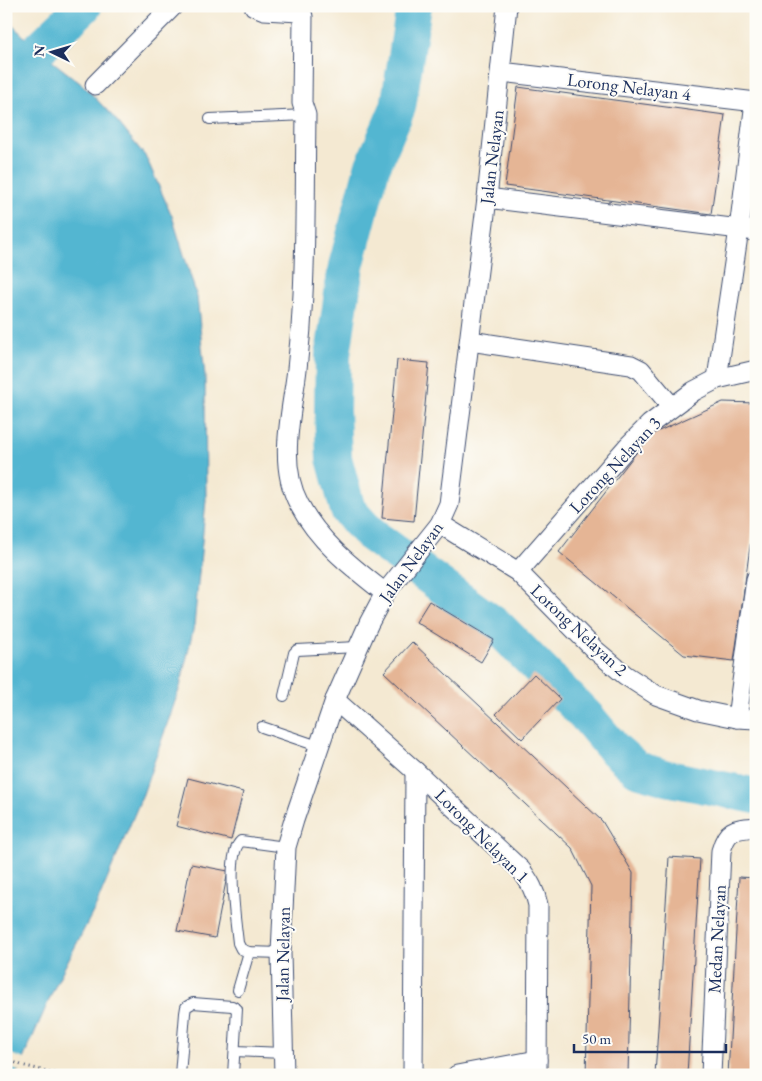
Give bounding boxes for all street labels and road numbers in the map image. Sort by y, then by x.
street label: Lorong Nelayan 4 [566,68,693,106]
street label: Jalan Nelayan [474,108,509,207]
street label: Lorong Nelayan 3 [564,411,665,518]
street label: Jalan Nelayan [372,516,448,608]
street label: Lorong Nelayan 2 [526,579,633,681]
street label: Lorong Nelayan 1 [430,784,534,888]
street label: Medan Nelayan [702,883,731,994]
street label: Jalan Nelayan [270,906,295,1004]

